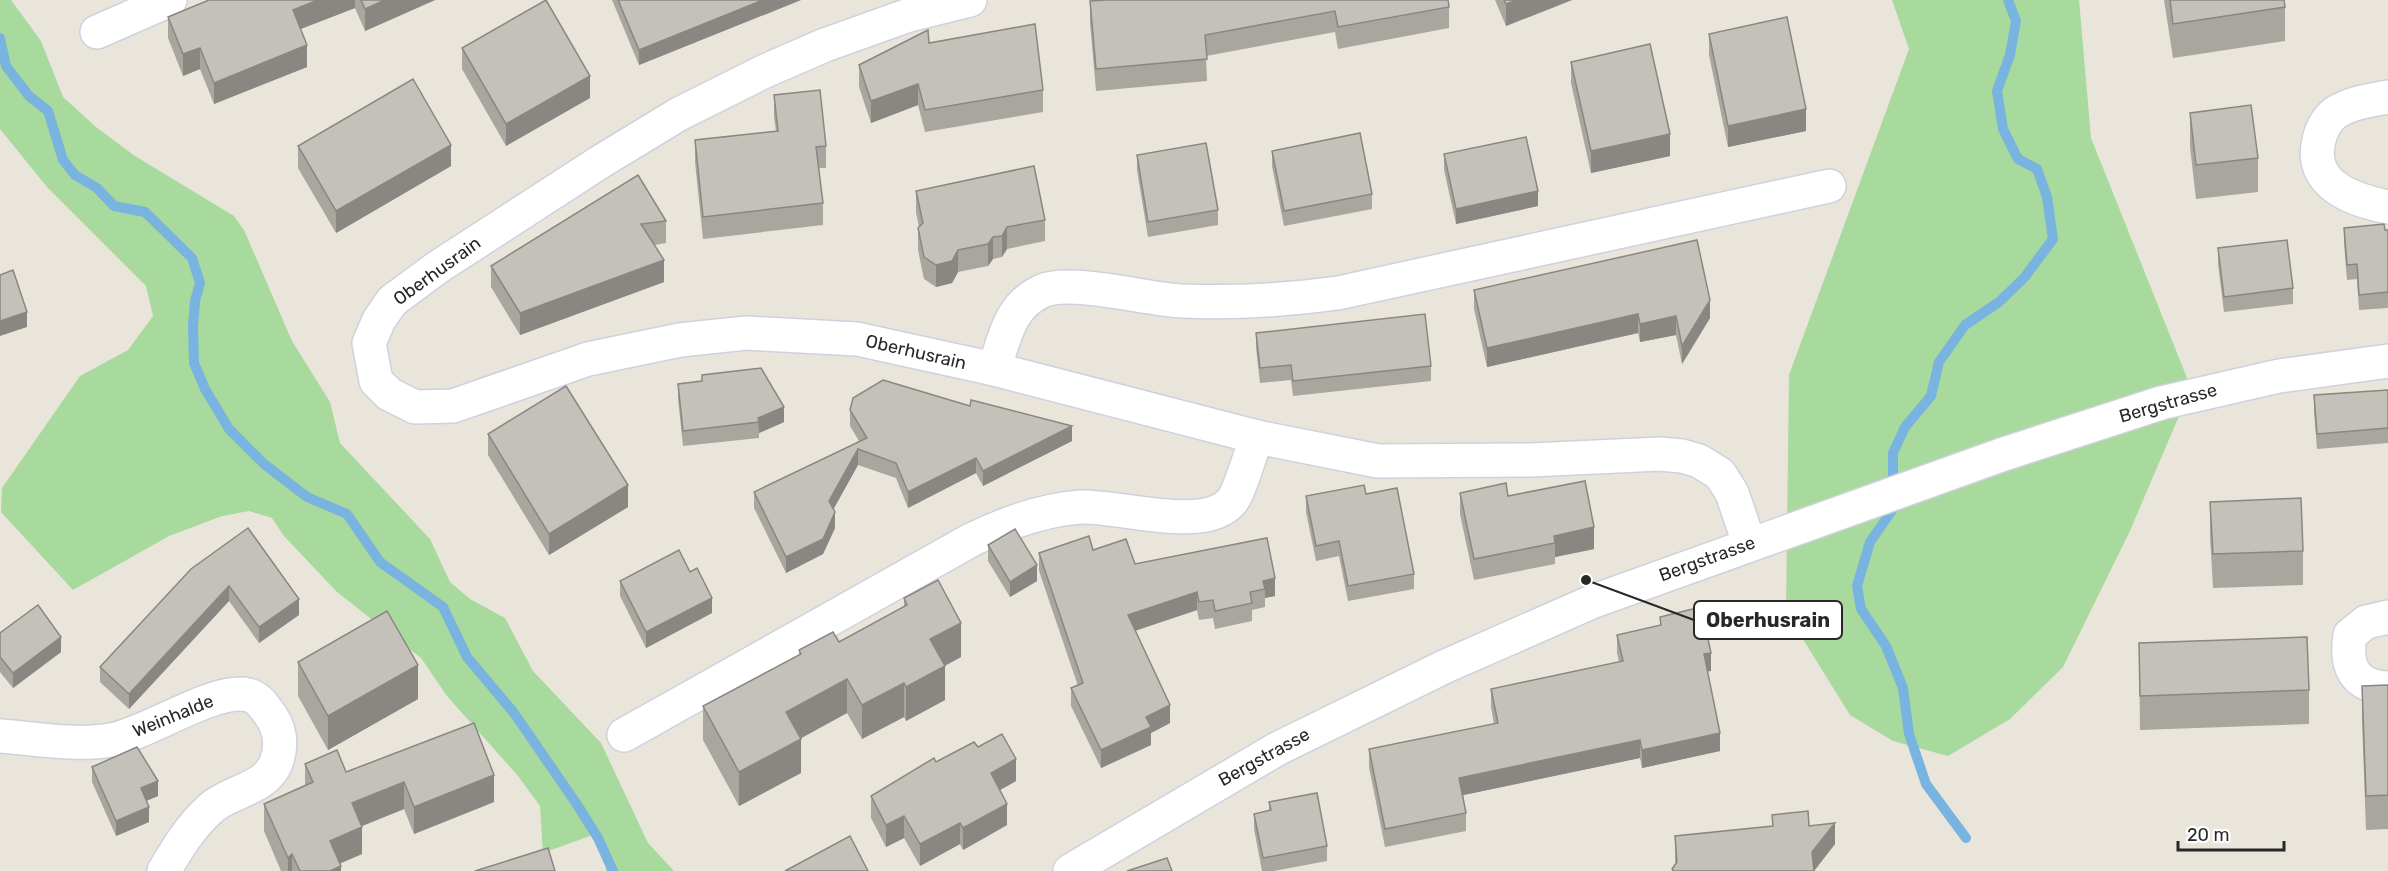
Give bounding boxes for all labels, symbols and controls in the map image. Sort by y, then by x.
street label: Oberhusrain [389,232,485,310]
street label: Oberhusrain [863,330,969,374]
street label: Bergstrasse [2117,379,2219,427]
street label: Bergstrasse [1656,531,1758,587]
callout: Oberhusrain [1694,601,1842,639]
text: Oberhusrain [1706,608,1830,632]
street label: Weinhalde [129,690,217,742]
street label: Bergstrasse [1215,723,1313,791]
scale bar [2178,814,2284,852]
text: 20 m [2187,824,2229,846]

